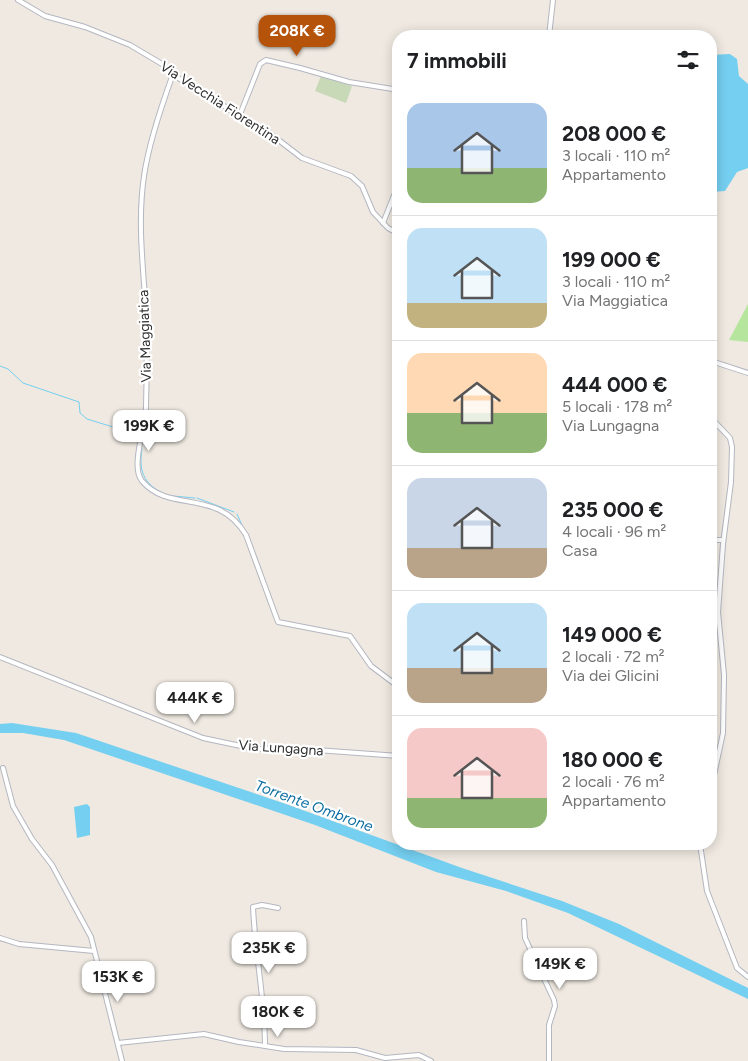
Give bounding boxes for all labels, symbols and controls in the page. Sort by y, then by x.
pin: 208K € [256,15,338,57]
text: 208K € [269,21,325,40]
icon: filters [674,46,702,74]
text: 7 immobili [407,48,507,73]
street label: Via Vecchia Fiorentina [157,58,283,148]
text: 208 000 € [562,121,666,146]
icon: home [447,123,507,183]
text: 3 locali · 110 m² [562,146,670,165]
text: Appartamento [562,165,666,184]
text: 199 000 € [562,247,661,272]
icon: home [447,248,507,308]
text: 3 locali · 110 m² [562,272,670,291]
street label: Via Maggiatica [135,289,155,383]
text: Via Maggiatica [562,291,668,310]
text: 444 000 € [562,372,667,397]
icon: home [447,373,507,433]
text: 5 locali · 178 m² [562,397,672,416]
pin: 199K € [108,410,190,452]
text: 199K € [124,416,174,435]
text: Via Lungagna [562,416,659,435]
text: 235 000 € [562,497,663,522]
icon: home [447,498,507,558]
text: 4 locali · 96 m² [562,522,666,541]
text: Casa [562,541,597,560]
text: 149 000 € [562,622,662,647]
icon: home [447,623,507,683]
text: 2 locali · 72 m² [562,647,665,666]
text: Via dei Glicini [562,666,659,685]
pin: 444K € [154,682,236,724]
text: 444K € [167,688,223,707]
street label: Via Lungagna [238,737,324,759]
text: 180 000 € [562,747,663,772]
icon: home [447,748,507,808]
text: 2 locali · 76 m² [562,772,665,791]
water label: Torrente Ombrone [253,776,375,836]
text: Appartamento [562,791,666,810]
pin: 235K € [228,932,310,974]
text: 235K € [242,938,296,957]
pin: 149K € [519,948,601,990]
text: 149K € [534,954,586,973]
pin: 153K € [77,960,159,1003]
text: 153K € [93,967,143,986]
pin: 180K € [237,996,319,1038]
text: 180K € [252,1002,304,1021]

